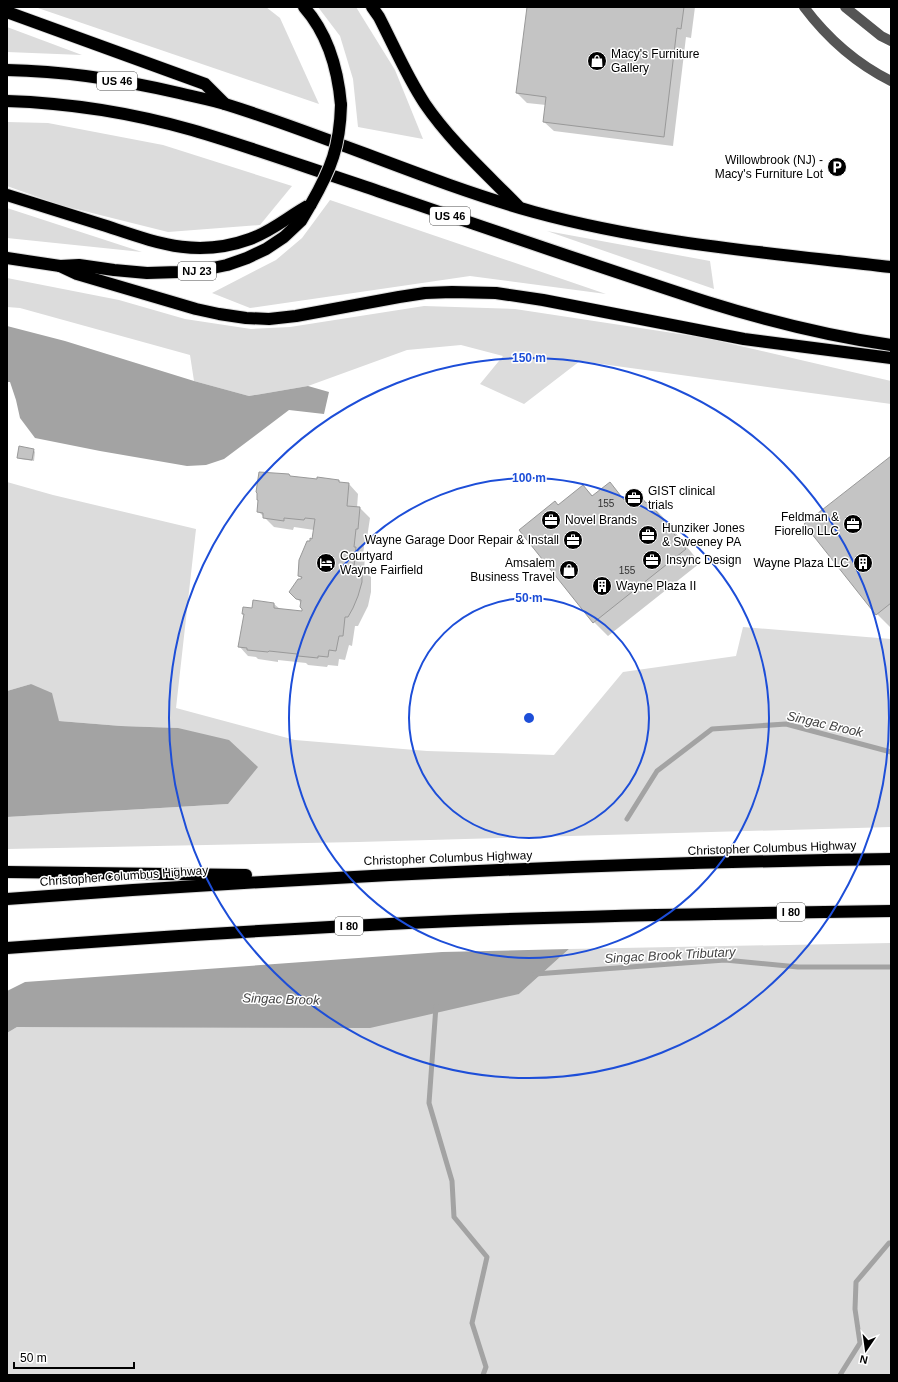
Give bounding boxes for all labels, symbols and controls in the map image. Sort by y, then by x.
place label: Macy's Furniture Gallery [611,47,700,75]
shop icon: Macy's Furniture Gallery [586,50,608,72]
road number: US 46 [97,72,137,90]
place label: Willowbrook (NJ) - Macy's Furniture Lot [715,153,824,181]
parking icon: Willowbrook (NJ) - Macy's Furniture Lot [826,156,848,178]
road number: US 46 [430,207,470,225]
road number: NJ 23 [178,262,216,280]
text: 150 m [512,351,546,365]
text: 100 m [512,471,546,485]
place label: GIST clinical trials [648,484,715,512]
office icon: GIST clinical trials [623,487,645,509]
house number: 155 [598,498,615,509]
office icon: Novel Brands [540,509,562,531]
place label: Feldman & Fiorello LLC [774,510,839,538]
place label: Novel Brands [565,513,637,527]
office icon: Feldman & Fiorello LLC [842,513,864,535]
place label: Hunziker Jones & Sweeney PA [662,521,745,549]
office icon: Hunziker Jones & Sweeney PA [637,524,659,546]
office icon: Wayne Garage Door Repair & Install [562,529,584,551]
place label: Wayne Garage Door Repair & Install [365,533,559,547]
place label: Courtyard Wayne Fairfield [340,549,423,577]
office icon: Insync Design [641,549,663,571]
hotel icon: Courtyard Wayne Fairfield [315,552,337,574]
building icon: Wayne Plaza LLC [852,552,874,574]
place label: Insync Design [666,553,741,567]
place label: Amsalem Business Travel [470,556,555,584]
place label: Wayne Plaza LLC [753,556,849,570]
shop icon: Amsalem Business Travel [558,559,580,581]
house number: 155 [619,565,636,576]
building icon: Wayne Plaza II [591,575,613,597]
place label: Wayne Plaza II [616,579,696,593]
text: 50 m [515,591,543,605]
water label: Singac Brook [786,708,866,740]
centre of rings [522,711,536,725]
street label: Christopher Columbus Highway [687,838,857,858]
street label: Christopher Columbus Highway [363,848,533,868]
street label: Christopher Columbus Highway [39,863,209,889]
road number: I 80 [777,903,805,921]
road number: I 80 [335,917,363,935]
water label: Singac Brook Tributary [604,944,737,966]
water label: Singac Brook [242,990,321,1008]
north arrow [846,1330,886,1370]
scale bar [14,1344,134,1370]
text: 50 m [20,1351,47,1365]
text: N [858,1353,869,1366]

